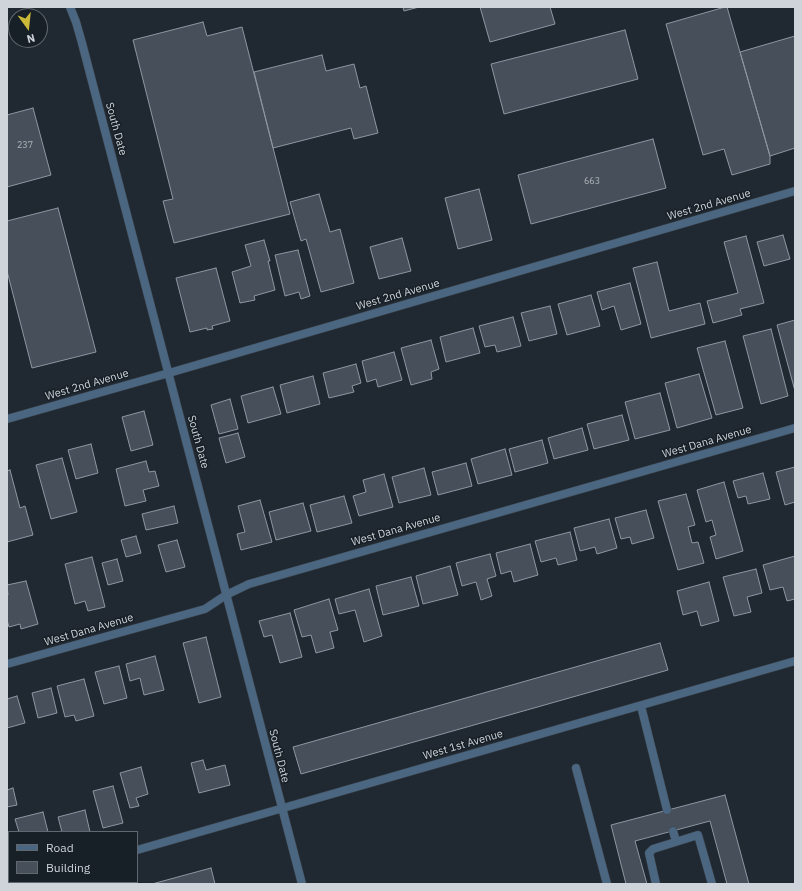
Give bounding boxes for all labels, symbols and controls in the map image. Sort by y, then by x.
north arrow [8,8,48,48]
text: N [25,31,37,46]
street label: South Date [103,101,129,157]
house number: 237 [17,140,33,150]
house number: 663 [584,176,600,186]
street label: West 2nd Avenue [666,187,752,223]
street label: West 2nd Avenue [355,277,441,313]
street label: West 2nd Avenue [44,367,130,403]
street label: South Date [185,414,211,470]
street label: West Dana Avenue [661,423,753,461]
street label: West Dana Avenue [350,511,442,549]
street label: West Dana Avenue [43,611,135,649]
street label: West 1st Avenue [422,727,504,763]
street label: South Date [266,728,292,784]
legend [8,831,138,883]
text: Road [46,840,74,855]
text: Building [46,860,90,875]

